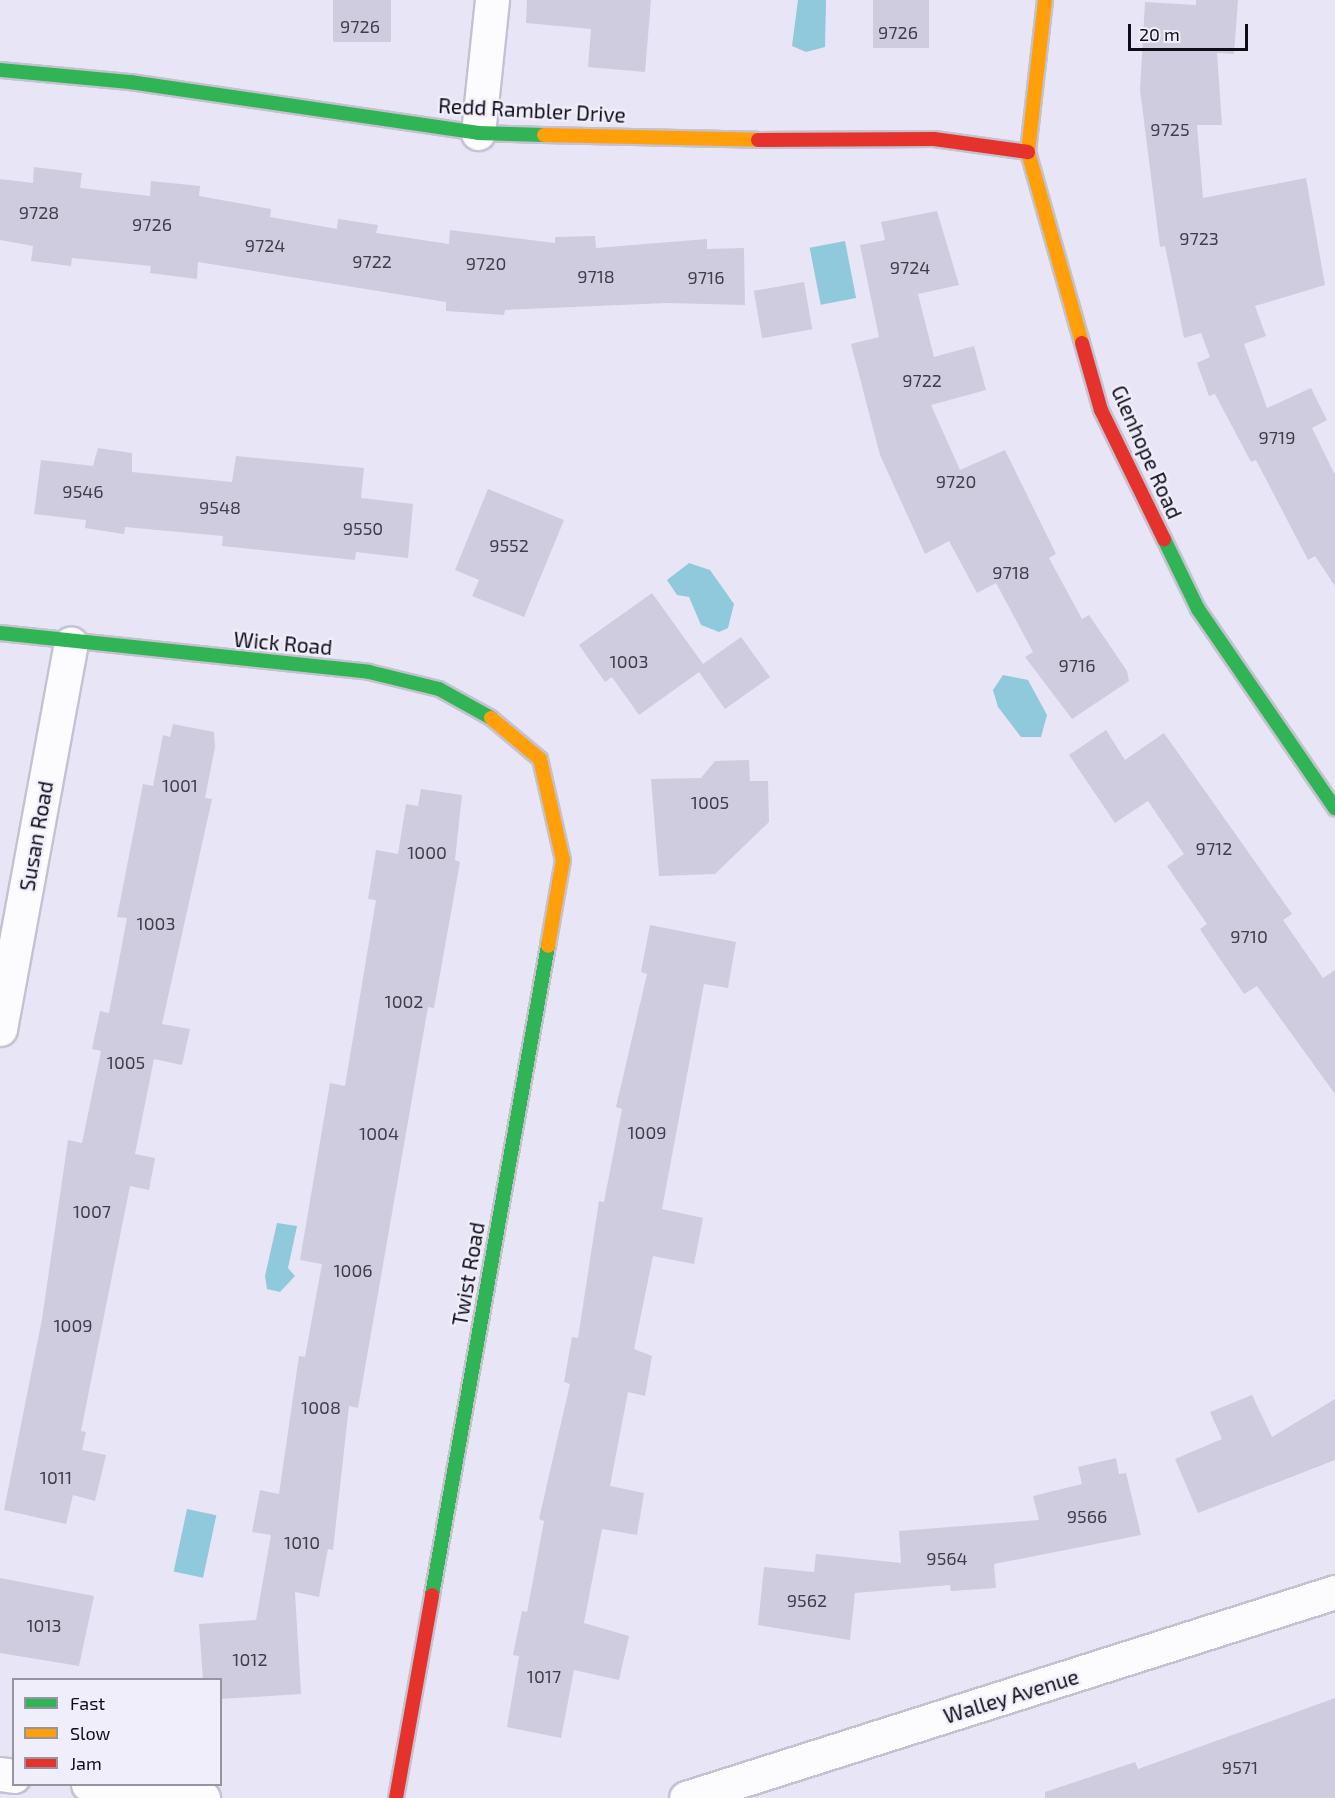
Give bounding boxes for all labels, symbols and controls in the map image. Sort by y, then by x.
scale bar [1131,12,1251,50]
house number: 9726 [340,15,380,37]
house number: 9726 [878,21,918,43]
text: 20 m [1139,23,1180,45]
street label: Redd Rambler Drive [437,92,627,128]
house number: 9725 [1150,118,1190,140]
house number: 9728 [19,201,59,223]
house number: 9726 [132,213,172,235]
house number: 9723 [1179,227,1219,249]
house number: 9724 [245,234,285,256]
house number: 9722 [352,250,392,272]
house number: 9720 [466,252,506,274]
house number: 9724 [890,256,930,278]
house number: 9718 [577,265,615,287]
house number: 9716 [688,266,724,288]
house number: 9722 [902,369,942,391]
street label: Glenhope Road [1106,381,1188,523]
house number: 9719 [1259,426,1295,448]
house number: 9720 [936,470,976,492]
house number: 9546 [62,480,104,502]
house number: 9548 [199,496,241,518]
house number: 9550 [343,517,383,539]
house number: 9552 [489,534,529,556]
house number: 9718 [992,561,1030,583]
street label: Wick Road [233,626,333,660]
house number: 1003 [610,650,648,672]
house number: 9716 [1059,654,1095,676]
house number: 1001 [162,774,198,796]
street label: Susan Road [14,779,58,893]
house number: 1005 [691,791,729,813]
house number: 9712 [1196,837,1232,859]
house number: 1000 [407,841,447,863]
house number: 1003 [137,912,175,934]
house number: 9710 [1230,925,1268,947]
house number: 1002 [385,990,423,1012]
house number: 1005 [107,1051,145,1073]
house number: 1009 [627,1121,667,1143]
house number: 1004 [359,1122,399,1144]
house number: 1007 [73,1200,111,1222]
street label: Twist Road [446,1220,490,1328]
house number: 1006 [333,1259,373,1281]
house number: 1009 [53,1314,93,1336]
house number: 1008 [301,1396,341,1418]
house number: 1011 [40,1466,72,1488]
house number: 9566 [1067,1505,1107,1527]
house number: 1010 [284,1531,320,1553]
house number: 9564 [926,1547,968,1569]
house number: 9562 [787,1589,827,1611]
house number: 1013 [26,1614,62,1636]
house number: 1012 [232,1648,268,1670]
street label: Walley Avenue [940,1663,1082,1729]
house number: 1017 [527,1665,561,1687]
legend [12,1678,222,1786]
text: Fast [70,1692,105,1714]
text: Slow [70,1722,110,1744]
text: Jam [70,1752,102,1774]
house number: 9571 [1222,1756,1258,1778]

